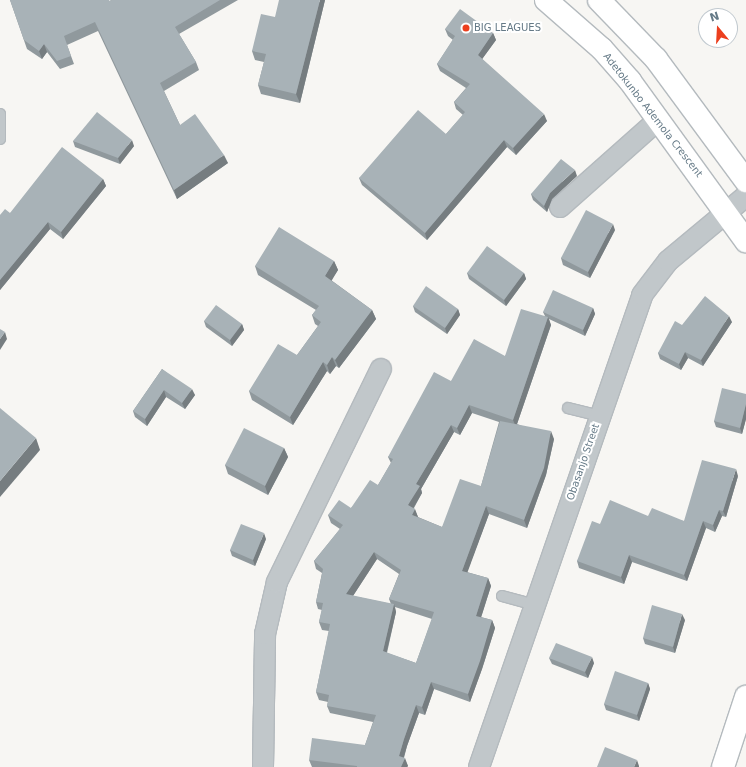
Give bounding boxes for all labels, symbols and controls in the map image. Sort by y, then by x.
north arrow [698,8,738,48]
text: N [708,9,721,25]
place label: BIG LEAGUES [474,22,541,34]
marker: BIG LEAGUES [461,23,471,33]
street label: Adetokunbo Ademola Crescent [601,51,705,179]
street label: Obasanjo Street [564,422,602,502]

